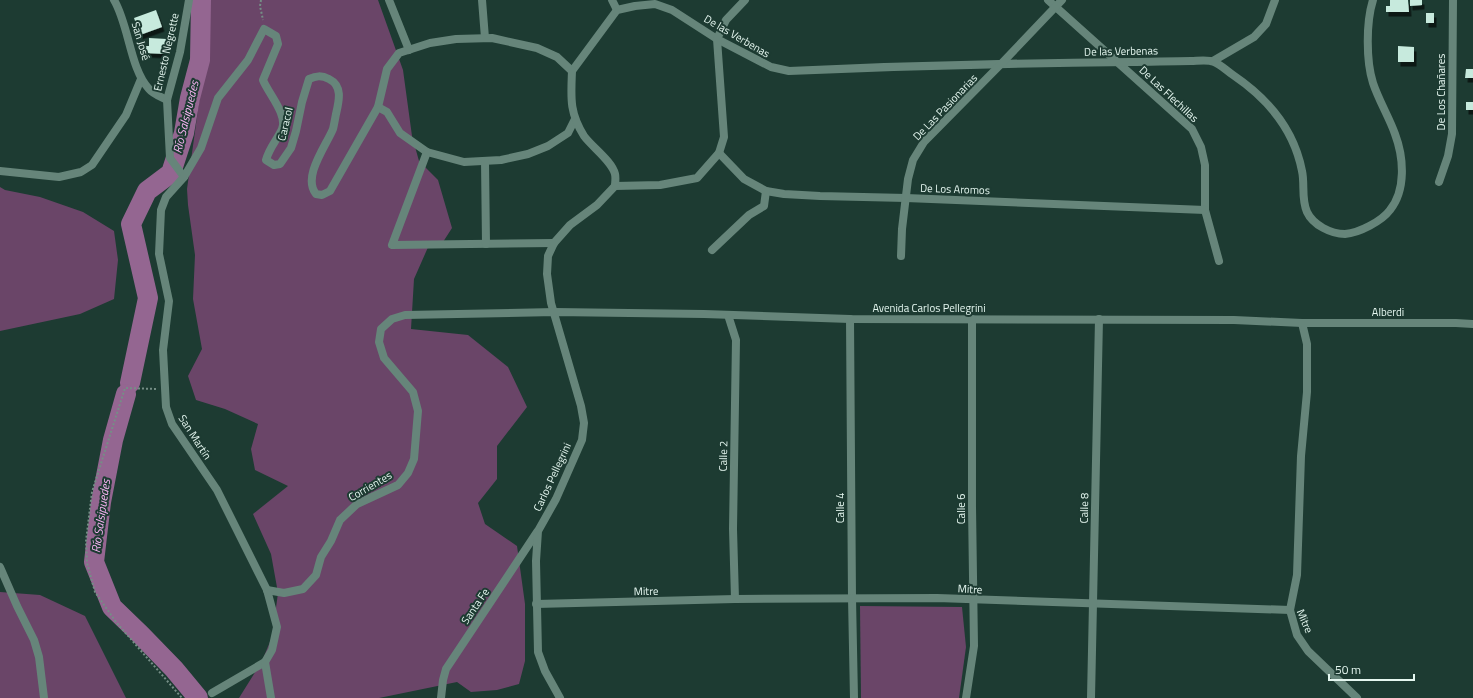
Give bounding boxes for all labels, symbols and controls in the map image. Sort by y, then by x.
street label: Ernesto Negrette [149,11,183,93]
street label: De las Verbenas [701,11,773,61]
street label: San José [128,20,155,63]
street label: De las Verbenas [1084,42,1158,60]
street label: De Los Chañares [1433,54,1449,130]
street label: De Las Flechillas [1136,62,1202,126]
street label: De Las Pasionarias [909,70,981,144]
water label: Río Salsipuedes [167,78,204,155]
street label: Caracol [273,106,297,142]
street label: De Los Aromos [920,180,990,198]
street label: Avenida Carlos Pellegrini [872,300,986,316]
street label: Alberdi [1372,304,1404,320]
street label: San Martín [175,411,216,463]
street label: Carlos Pellegrini [529,440,575,514]
street label: Calle 2 [715,441,731,471]
street label: Corrientes [345,467,395,505]
water label: Río Salsipuedes [86,477,115,554]
street label: Calle 4 [832,493,848,523]
street label: Calle 8 [1076,493,1092,523]
street label: Calle 6 [953,494,969,524]
street label: Mitre [957,580,983,598]
street label: Mitre [633,583,659,599]
street label: Santa Fe [457,584,493,627]
street label: Mitre [1293,606,1317,636]
scale bar [1329,656,1414,682]
text: 50 m [1335,660,1361,679]

